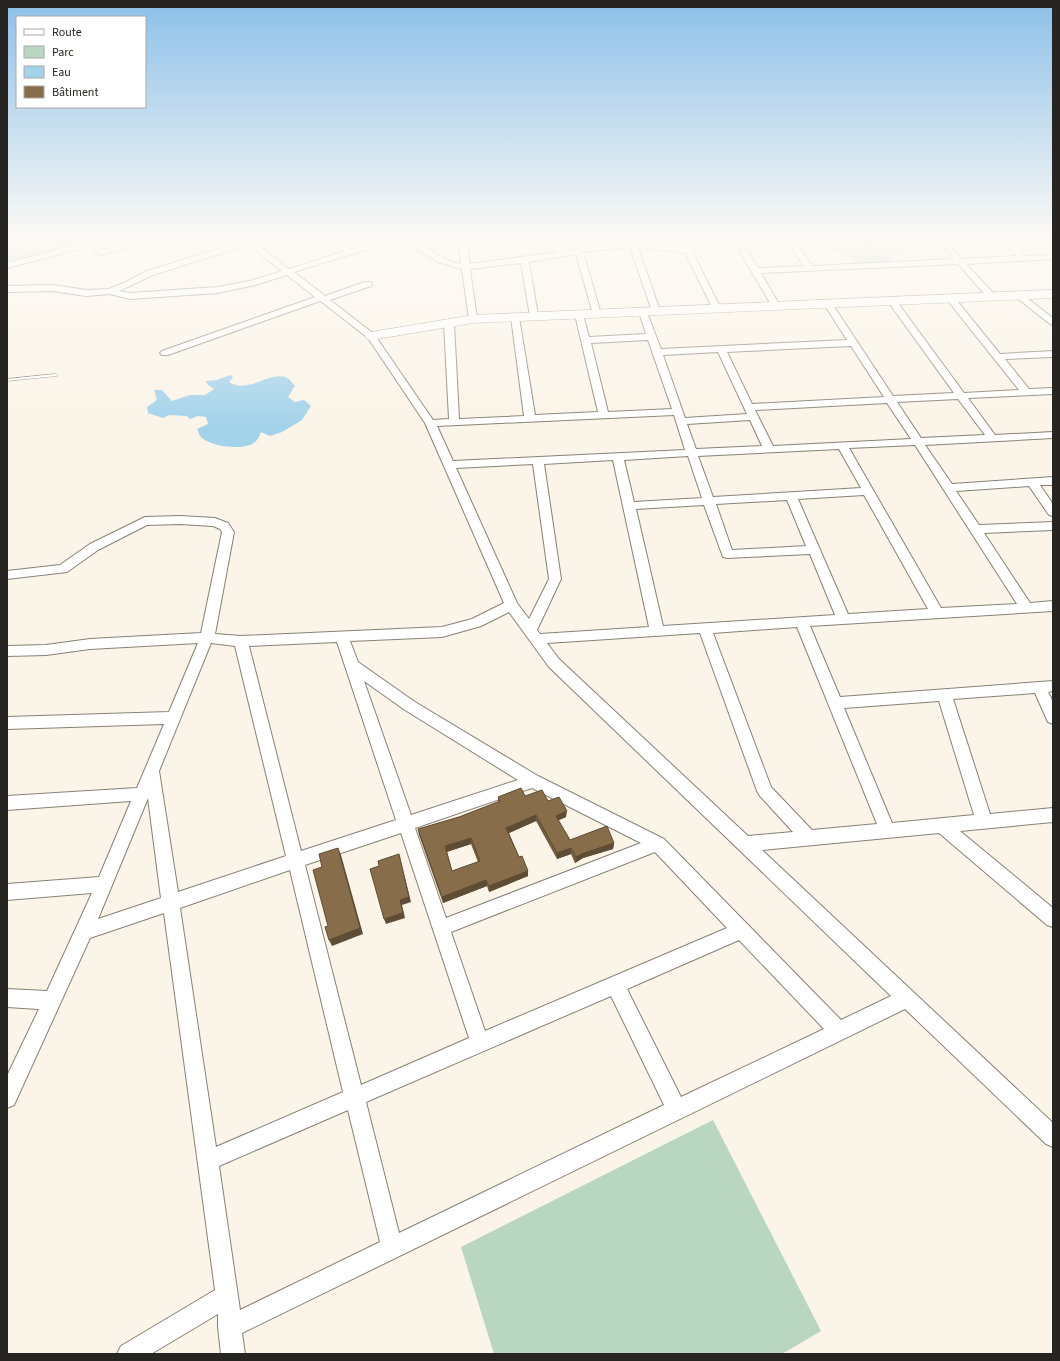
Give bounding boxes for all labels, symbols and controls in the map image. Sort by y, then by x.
legend [16,16,146,108]
text: Route [52,24,82,41]
text: Parc [52,44,74,61]
text: Eau [52,64,71,81]
text: Bâtiment [52,84,98,101]

